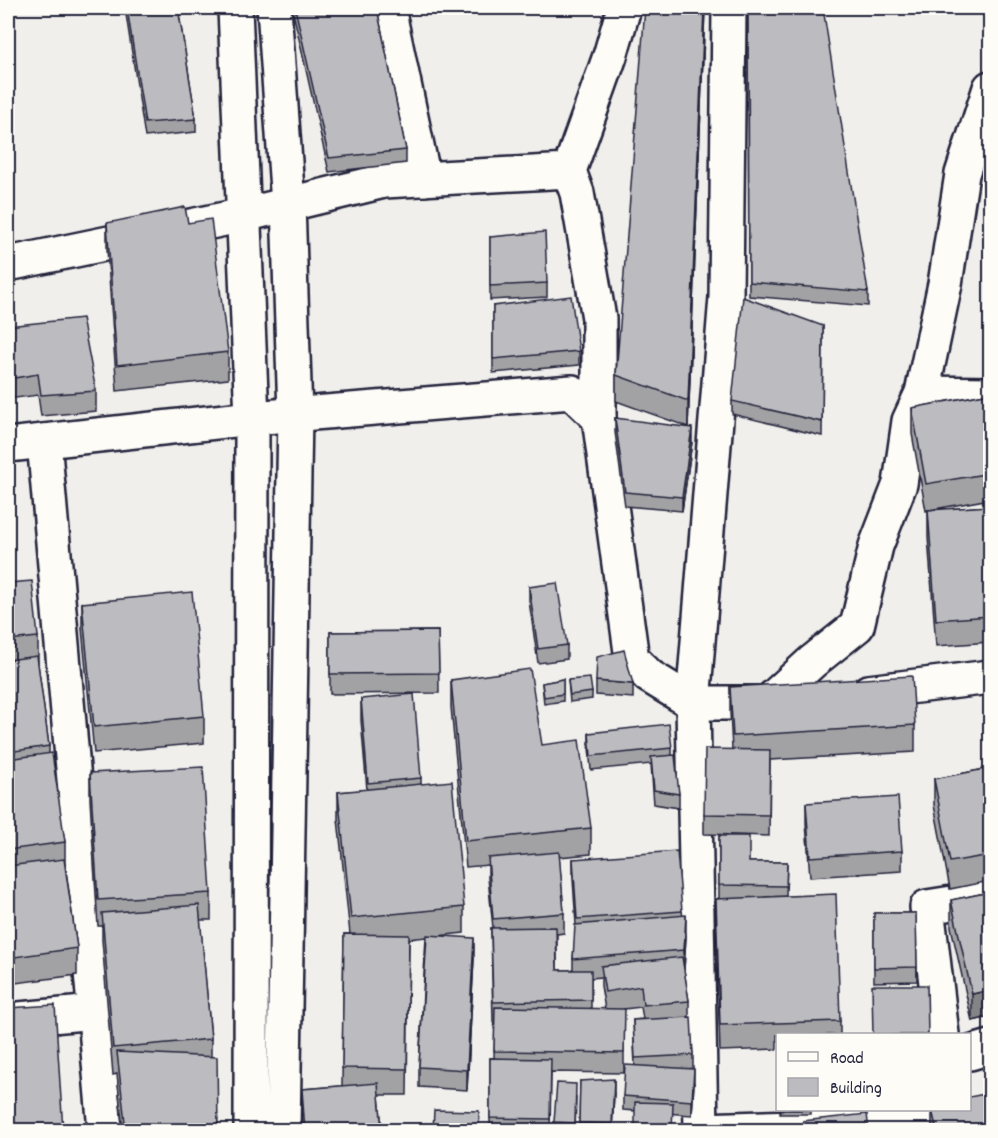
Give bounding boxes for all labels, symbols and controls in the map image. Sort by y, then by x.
legend [776,1033,971,1111]
text: Road [830,1047,864,1072]
text: Building [830,1077,882,1102]

